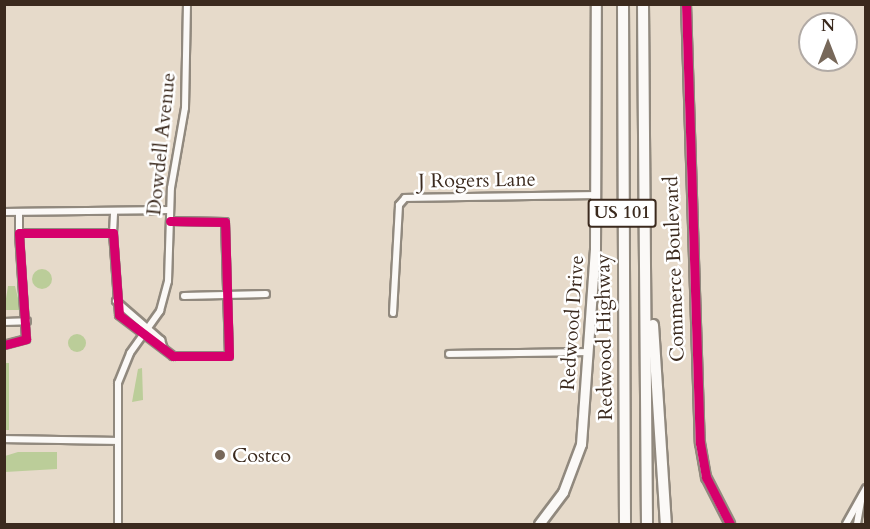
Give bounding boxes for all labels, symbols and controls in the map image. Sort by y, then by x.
north arrow [798,12,858,72]
text: N [821,15,835,37]
street label: Dowdell Avenue [142,72,180,216]
street label: J Rogers Lane [418,167,536,193]
street label: Commerce Boulevard [659,176,689,362]
road number: US 101 [588,198,656,228]
street label: Redwood Highway [591,253,617,421]
street label: Redwood Drive [555,255,589,391]
place label: Costco [232,443,291,467]
marker: Costco [213,448,227,462]

